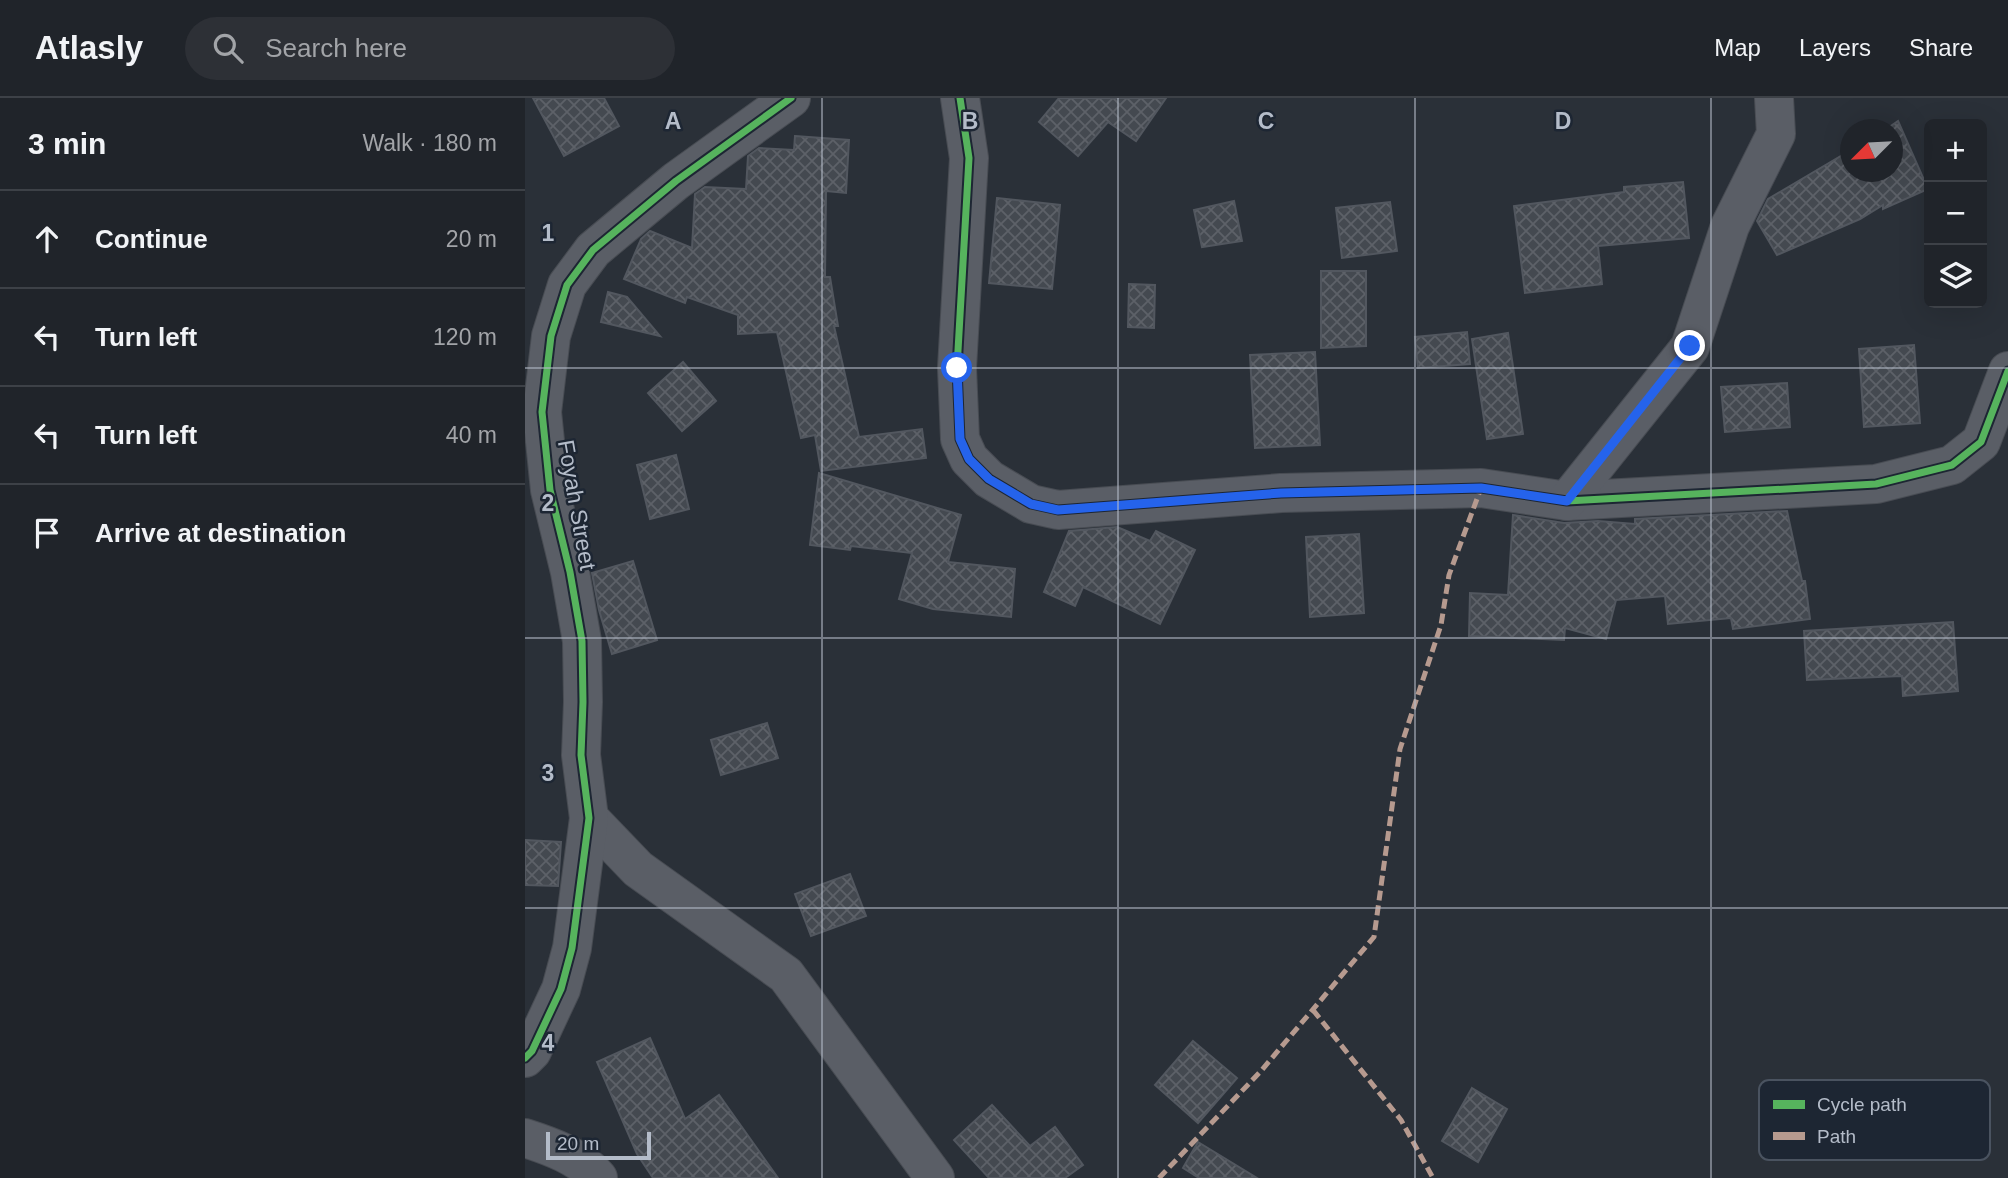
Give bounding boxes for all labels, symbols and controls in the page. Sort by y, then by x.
search box [185,17,675,80]
text: Atlasly [35,29,143,66]
icon: search [209,29,247,67]
text: Search here [265,33,407,63]
text: Map [1714,34,1761,61]
text: Layers [1799,34,1871,61]
text: Share [1909,34,1973,61]
text: A [665,108,681,134]
text: B [962,108,978,134]
text: C [1258,108,1274,134]
text: D [1555,108,1571,134]
north arrow [1840,119,1903,182]
map controls [1924,119,1987,308]
button: + [1924,119,1987,182]
text: 3 min [28,127,106,160]
text: Walk · 180 m [362,130,497,156]
button: − [1924,182,1987,245]
icon: ahead [28,220,66,258]
text: 1 [542,220,555,246]
text: Continue [95,224,208,254]
text: 20 m [446,226,497,252]
button: layers [1924,245,1987,308]
icon: left [28,318,66,356]
text: Turn left [95,322,197,352]
text: 120 m [433,324,497,350]
route end [1674,330,1705,361]
route start [941,352,972,383]
icon: left [28,416,66,454]
text: Turn left [95,420,197,450]
text: 40 m [446,422,497,448]
street label: Foyah Street [553,438,601,573]
text: 2 [542,490,554,516]
icon: arrive [28,514,66,552]
text: Arrive at destination [95,518,346,548]
text: 3 [542,760,554,786]
text: 4 [542,1030,555,1056]
legend [1759,1080,1990,1160]
text: Cycle path [1817,1094,1907,1115]
text: Path [1817,1126,1856,1147]
scale bar [546,1129,651,1161]
text: 20 m [557,1133,599,1154]

